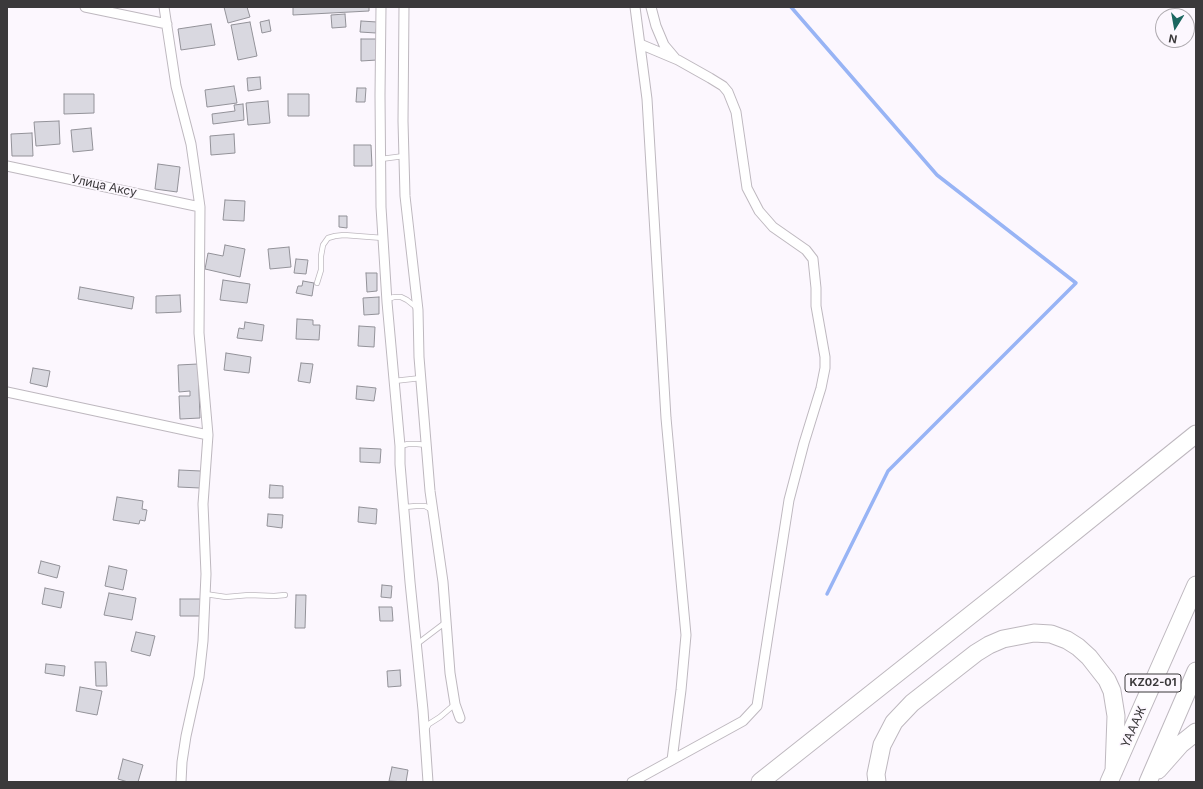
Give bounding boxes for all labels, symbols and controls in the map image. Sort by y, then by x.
north arrow [1155,8,1195,48]
text: N [1167,31,1178,46]
street label: Улица Аксу [70,172,138,200]
road number: KZ02-01 [1125,674,1181,692]
street label: ҮАААЖ [1118,704,1150,750]

